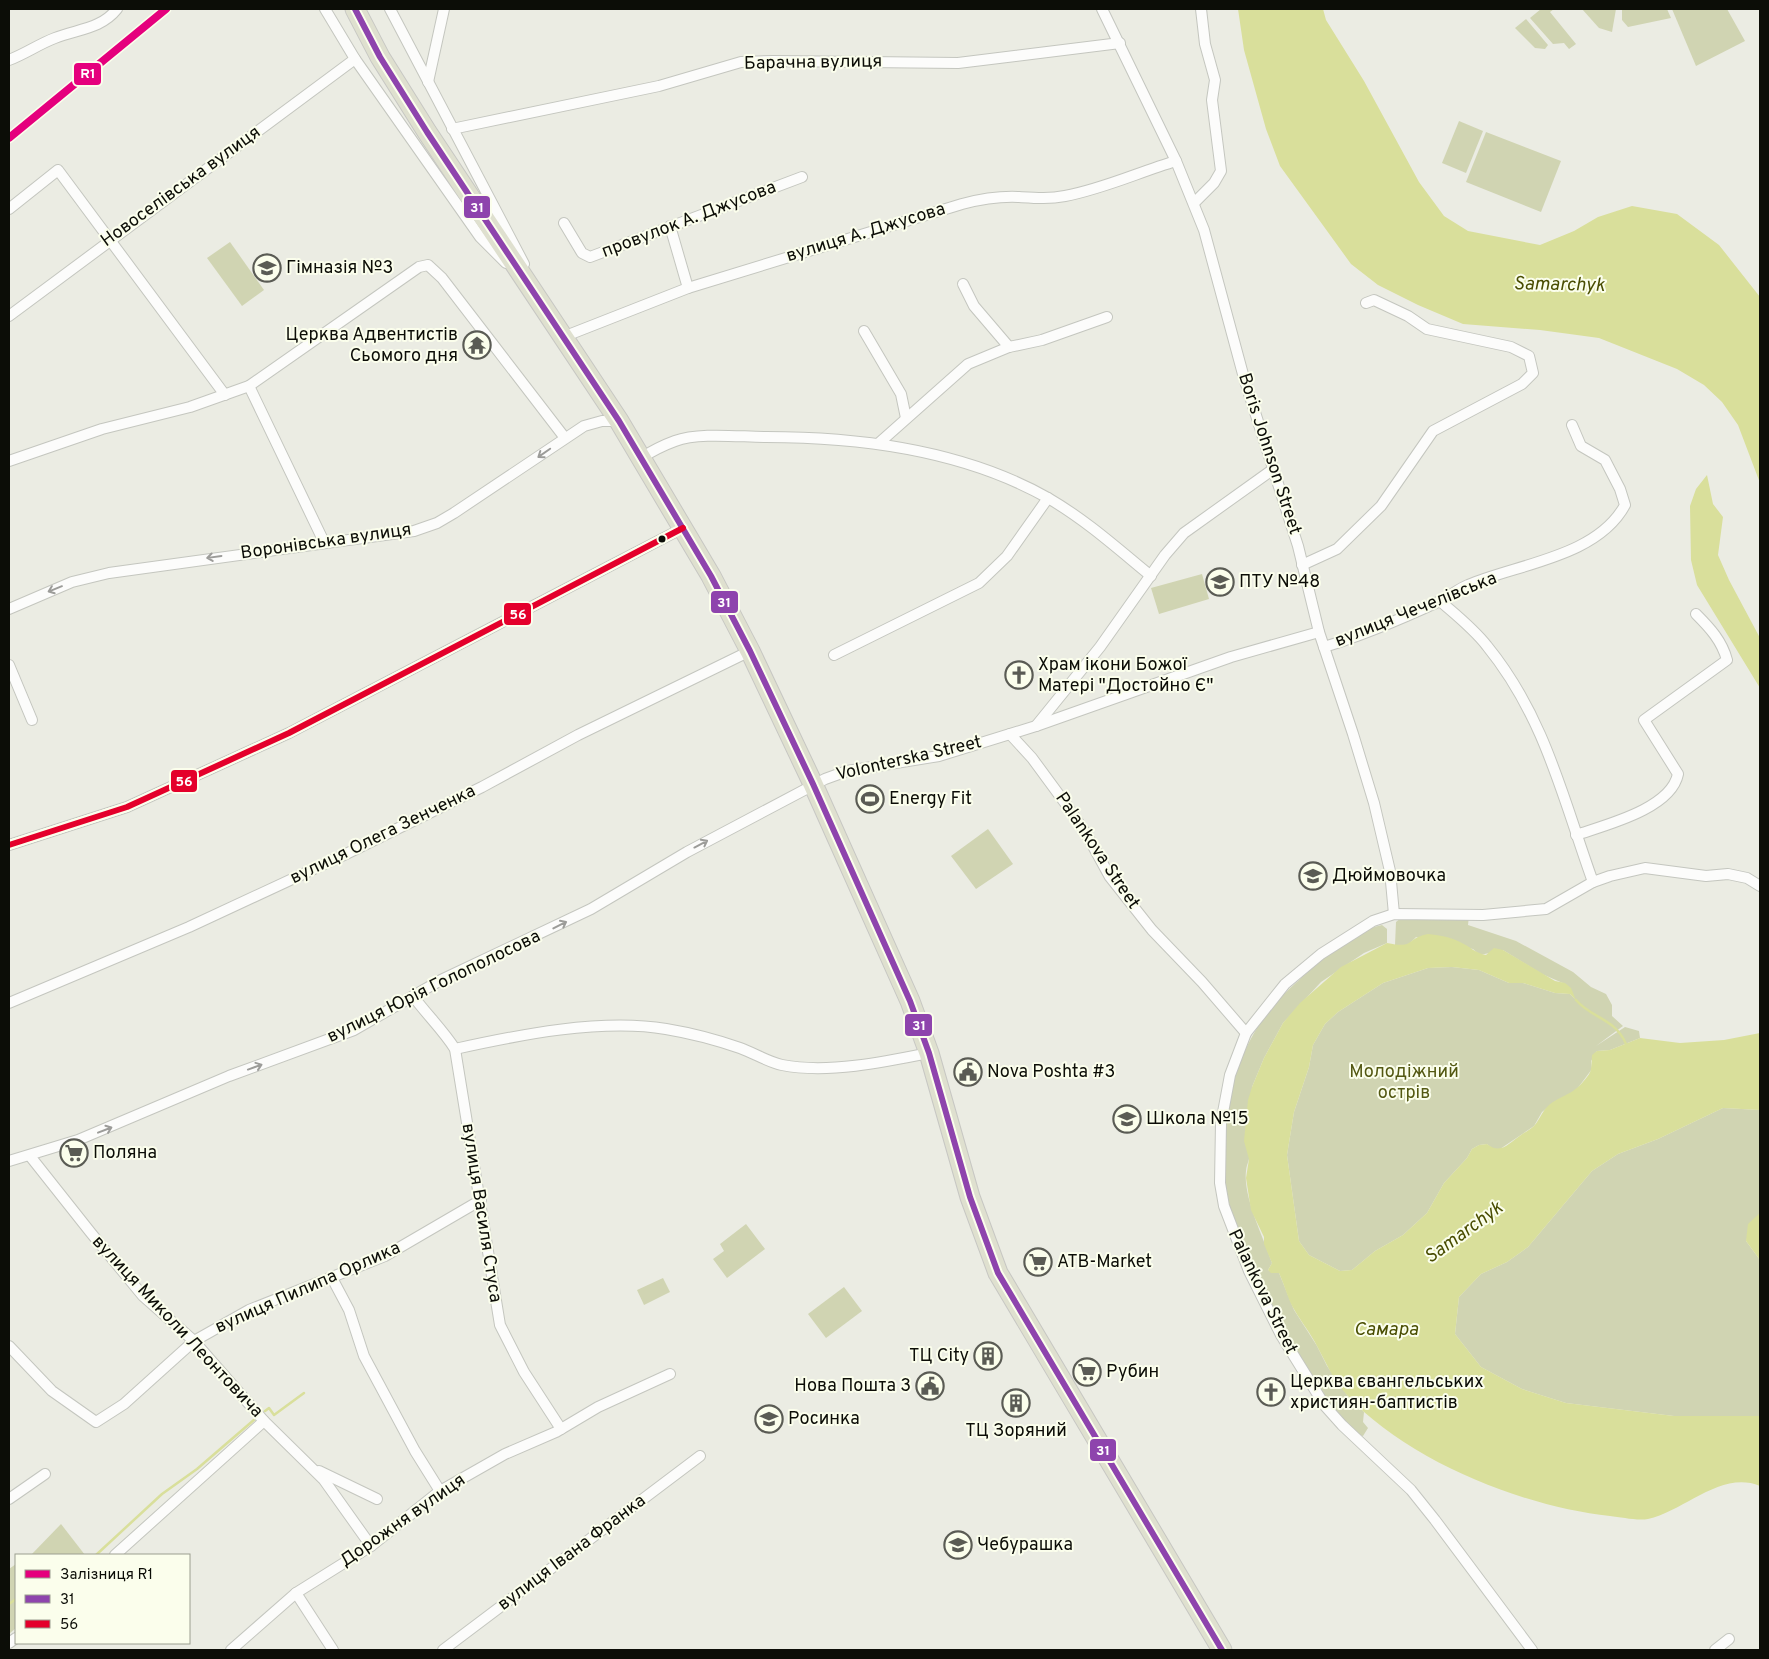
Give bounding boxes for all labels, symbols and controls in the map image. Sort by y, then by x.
street label: Барачна вулиця [744,50,882,76]
line badge: R1 [73,62,102,86]
text: R1 [80,66,96,83]
street label: Новоселівська вулиця [97,121,265,253]
street label: провулок А. Джусова [599,176,779,264]
line badge: 31 [463,195,491,219]
street label: вулиця А. Джусова [784,198,948,268]
text: 31 [470,200,484,217]
school or university icon: Гімназія №3 [252,253,282,283]
place label: Гімназія №3 [286,257,393,280]
water label: Samarchyk [1513,272,1605,298]
place label: Церква Адвентистів Сьомого дня [286,324,458,368]
temple icon: Церква Адвентистів Сьомого дня [462,330,492,360]
street label: Boris Johnson Street [1232,370,1306,538]
one-way arrow [538,448,552,458]
street label: Воронівська вулиця [239,519,413,565]
unlabelled marker [657,534,667,544]
one-way arrow [206,553,222,563]
school or university icon: ПТУ №48 [1205,567,1235,597]
street label: вулиця Чечелівська [1332,567,1500,653]
place label: ПТУ №48 [1239,571,1320,594]
one-way arrow [48,585,63,594]
line badge: 31 [710,590,739,614]
text: 31 [717,595,731,612]
line badge: 56 [503,602,532,626]
text: 56 [509,607,527,624]
place label: Храм ікони Божої Матері "Достойно Є" [1038,654,1214,698]
church icon: Храм ікони Божої Матері "Достойно Є" [1004,660,1034,690]
street label: Volonterska Street [834,731,984,787]
line badge: 56 [170,769,198,793]
text: 56 [175,774,193,791]
street label: вулиця Олега Зенченка [286,780,480,890]
sports icon: Energy Fit [855,784,885,814]
place label: Energy Fit [889,788,972,811]
street label: Palankova Street [1049,788,1145,914]
one-way arrow [693,839,708,849]
school or university icon: Дюймовочка [1298,861,1328,891]
place label: Дюймовочка [1332,865,1446,888]
one-way arrow [552,920,567,929]
street label: вулиця Юрія Голополосова [323,925,545,1049]
line badge: 31 [904,1013,933,1037]
text: 31 [912,1018,926,1035]
public building icon: Nova Poshta #3 [953,1057,983,1087]
place label: Nova Poshta #3 [987,1061,1115,1084]
park label: Молодіжний острів [1349,1061,1459,1105]
one-way arrow [246,1062,262,1071]
school or university icon: Школа №15 [1112,1104,1142,1134]
place label: Школа №15 [1146,1108,1249,1131]
street label: вулиця Василя Стуса [455,1122,507,1304]
one-way arrow [97,1125,112,1134]
supermarket icon: Поляна [59,1138,89,1168]
place label: Поляна [93,1142,157,1165]
water label: Samarchyk [1420,1196,1508,1270]
street label: Palankova Street [1222,1226,1302,1358]
street label: вулиця Миколи Леонтовича [86,1231,268,1423]
street label: вулиця Пилипа Орлика [212,1237,404,1339]
supermarket icon: ATB-Market [1023,1247,1053,1277]
place label: ATB-Market [1057,1251,1152,1274]
water label: Самара [1354,1318,1418,1342]
building icon: ТЦ City [973,1341,1003,1371]
place label: ТЦ City [909,1345,969,1368]
supermarket icon: Рубин [1072,1357,1102,1387]
place label: Рубин [1106,1361,1159,1384]
public building icon: Нова Пошта 3 [915,1371,945,1401]
place label: Церква євангельських християн-баптистів [1290,1371,1484,1415]
place label: Нова Пошта 3 [794,1375,911,1398]
church icon: Церква євангельських християн-баптистів [1256,1377,1286,1407]
building icon: ТЦ Зоряний [1001,1388,1031,1418]
school or university icon: Росинка [754,1404,784,1434]
place label: Росинка [788,1408,860,1431]
place label: ТЦ Зоряний [965,1420,1067,1443]
line badge: 31 [1089,1438,1117,1462]
text: 31 [1096,1443,1110,1460]
street label: Дорожня вулиця [336,1469,470,1573]
street label: вулиця Івана Франка [493,1490,651,1616]
school or university icon: Чебурашка [943,1530,973,1560]
place label: Чебурашка [977,1534,1073,1557]
legend [15,1554,190,1644]
text: Залізниця R1 [60,1566,153,1585]
text: 31 [60,1591,75,1610]
text: 56 [60,1616,78,1635]

